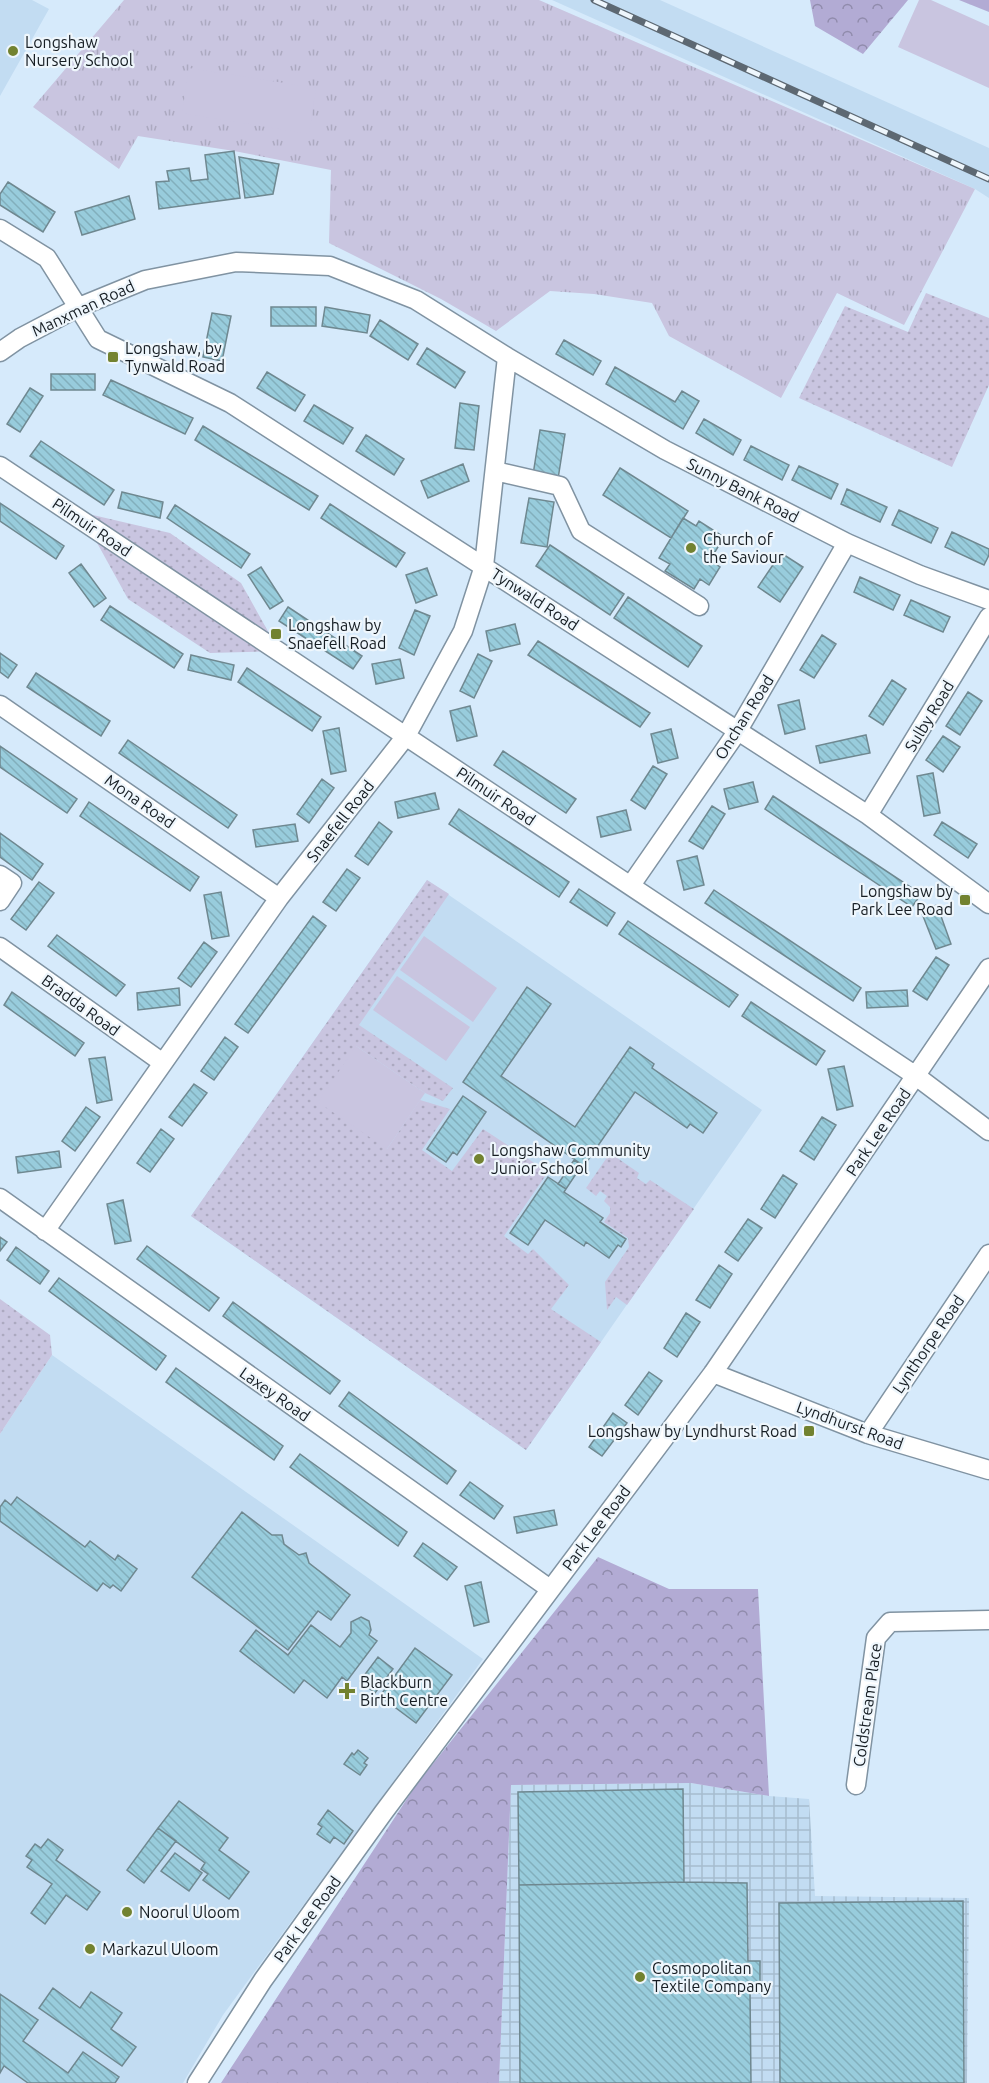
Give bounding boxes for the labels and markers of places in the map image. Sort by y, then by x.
place label: Longshaw Nursery School [25,33,133,69]
marker: Longshaw Nursery School [6,44,20,58]
place label: Longshaw, by Tynwald Road [125,339,225,375]
marker: Longshaw, by Tynwald Road [106,350,120,364]
place label: Church of the Saviour [703,530,784,566]
marker: Church of the Saviour [684,541,698,555]
place label: Longshaw by Snaefell Road [288,616,386,652]
marker: Longshaw by Snaefell Road [269,627,283,641]
place label: Longshaw by Park Lee Road [851,882,953,918]
marker: Longshaw by Park Lee Road [958,893,972,907]
place label: Longshaw Community Junior School [491,1141,650,1177]
marker: Longshaw Community Junior School [472,1152,486,1166]
place label: Longshaw by Lyndhurst Road [588,1422,797,1440]
marker: Longshaw by Lyndhurst Road [802,1424,816,1438]
place label: Blackburn Birth Centre [360,1673,448,1709]
marker: Blackburn Birth Centre [338,1682,356,1700]
place label: Noorul Uloom [139,1903,240,1921]
marker: Noorul Uloom [120,1905,134,1919]
place label: Markazul Uloom [102,1940,218,1958]
marker: Markazul Uloom [83,1942,97,1956]
place label: Cosmopolitan Textile Company [652,1959,771,1995]
marker: Cosmopolitan Textile Company [633,1970,647,1984]

